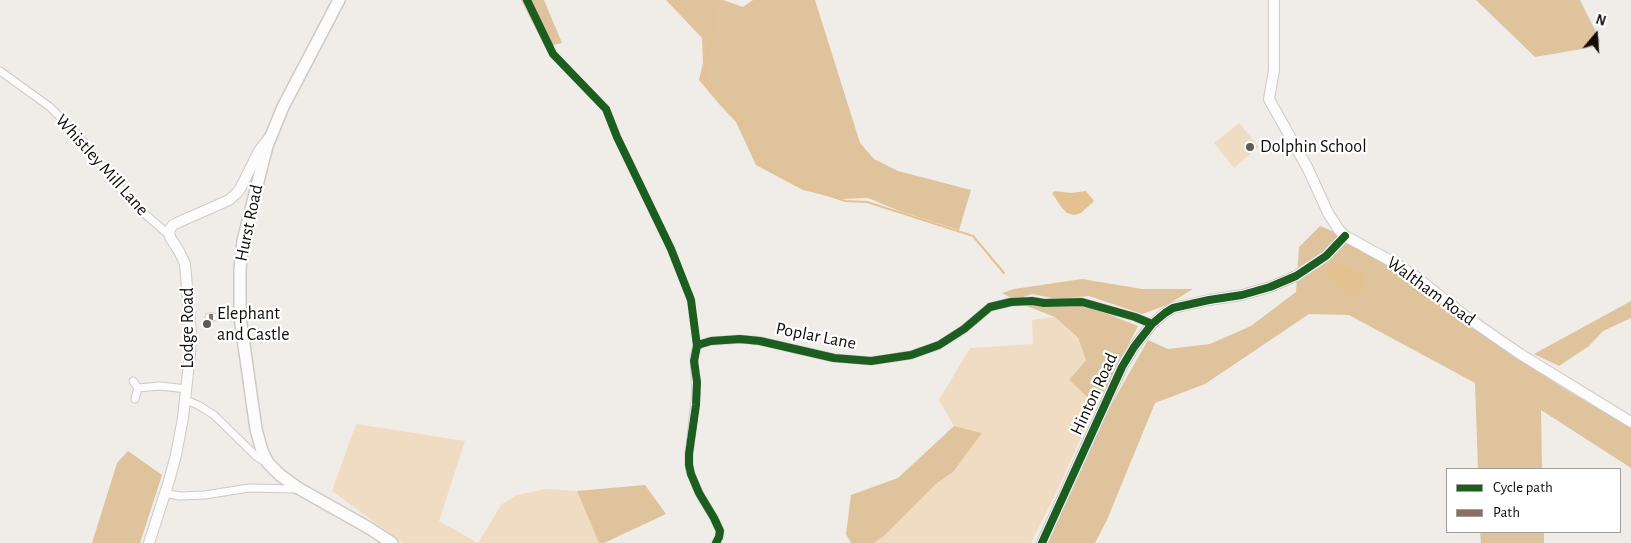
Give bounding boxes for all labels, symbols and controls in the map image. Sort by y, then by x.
north arrow [1571,10,1621,60]
text: N [1594,13,1607,29]
street label: Whistley Mill Lane [51,110,153,220]
place label: Dolphin School [1260,136,1367,158]
marker: Dolphin School [1244,141,1256,153]
street label: Hurst Road [230,183,268,263]
street label: Waltham Road [1382,252,1480,330]
street label: Lodge Road [177,287,199,369]
place label: Elephant and Castle [217,303,290,346]
marker: Elephant and Castle [201,318,213,330]
street label: Poplar Lane [774,318,858,354]
street label: Hinton Road [1066,349,1122,439]
legend [1446,468,1621,533]
text: Cycle path [1493,480,1553,495]
text: Path [1493,505,1520,520]

